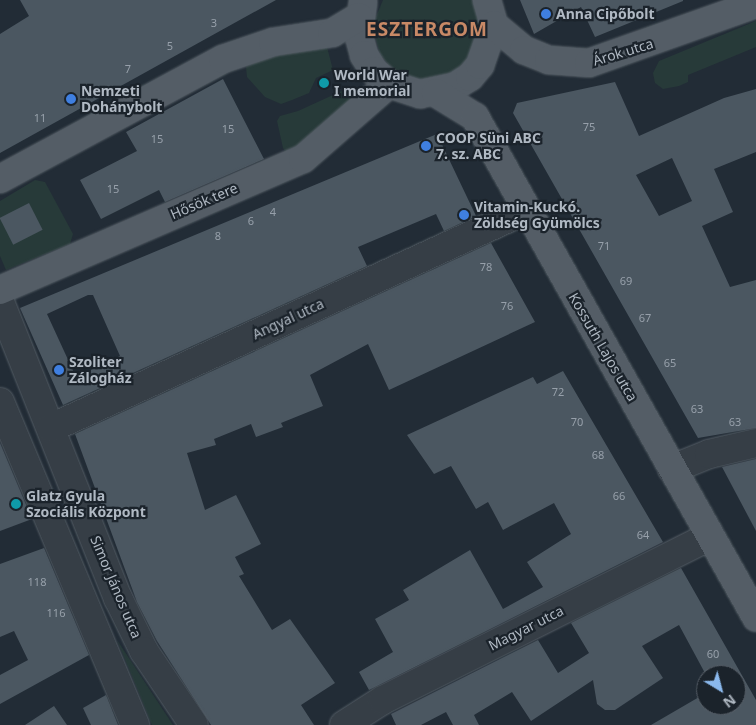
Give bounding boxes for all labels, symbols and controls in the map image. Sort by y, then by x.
place label: Anna Cipőbolt [556,6,655,22]
marker: Anna Cipőbolt [540,8,552,20]
house number: 3 [211,16,217,30]
district label: ESZTERGOM [365,19,489,41]
street label: Árok utca [591,35,655,69]
house number: 5 [167,39,173,53]
house number: 7 [125,62,131,76]
place label: World War I memorial [334,67,410,100]
marker: World War I memorial [318,77,330,89]
place label: Nemzeti Dohánybolt [81,83,162,115]
marker: Nemzeti Dohánybolt [65,93,77,105]
house number: 11 [34,111,46,125]
house number: 75 [583,120,595,134]
house number: 15 [222,122,234,136]
place label: COOP Süni ABC 7. sz. ABC [436,130,541,162]
house number: 15 [151,132,163,146]
marker: COOP Süni ABC 7. sz. ABC [420,140,432,152]
street label: Hősök tere [168,179,240,223]
house number: 15 [107,182,119,196]
place label: Vitamin-Kuckó. Zöldség Gyümölcs [474,199,600,232]
house number: 4 [270,205,276,219]
marker: Vitamin-Kuckó. Zöldség Gyümölcs [458,209,470,221]
house number: 6 [248,214,254,228]
house number: 8 [215,229,221,243]
house number: 71 [598,239,610,253]
house number: 78 [480,260,492,274]
house number: 69 [620,274,632,288]
street label: Kossuth Lajos utca [565,290,641,404]
street label: Angyal utca [250,295,326,343]
house number: 76 [501,299,513,313]
house number: 67 [639,311,651,325]
place label: Szoliter Zálogház [69,354,132,387]
house number: 65 [664,356,676,370]
marker: Szoliter Zálogház [53,364,65,376]
house number: 72 [552,385,564,399]
house number: 63 [691,402,703,416]
house number: 70 [571,415,583,429]
house number: 63 [729,415,741,429]
house number: 68 [592,448,604,462]
place label: Glatz Gyula Szociális Központ [26,488,146,520]
house number: 66 [613,489,625,503]
marker: Glatz Gyula Szociális Központ [10,498,22,510]
house number: 64 [637,528,649,542]
street label: Simor János utca [87,533,145,641]
house number: 118 [28,575,46,589]
street label: Magyar utca [486,602,566,654]
house number: 116 [47,606,65,620]
house number: 60 [707,647,719,661]
north arrow [696,665,746,715]
text: N [719,691,740,713]

